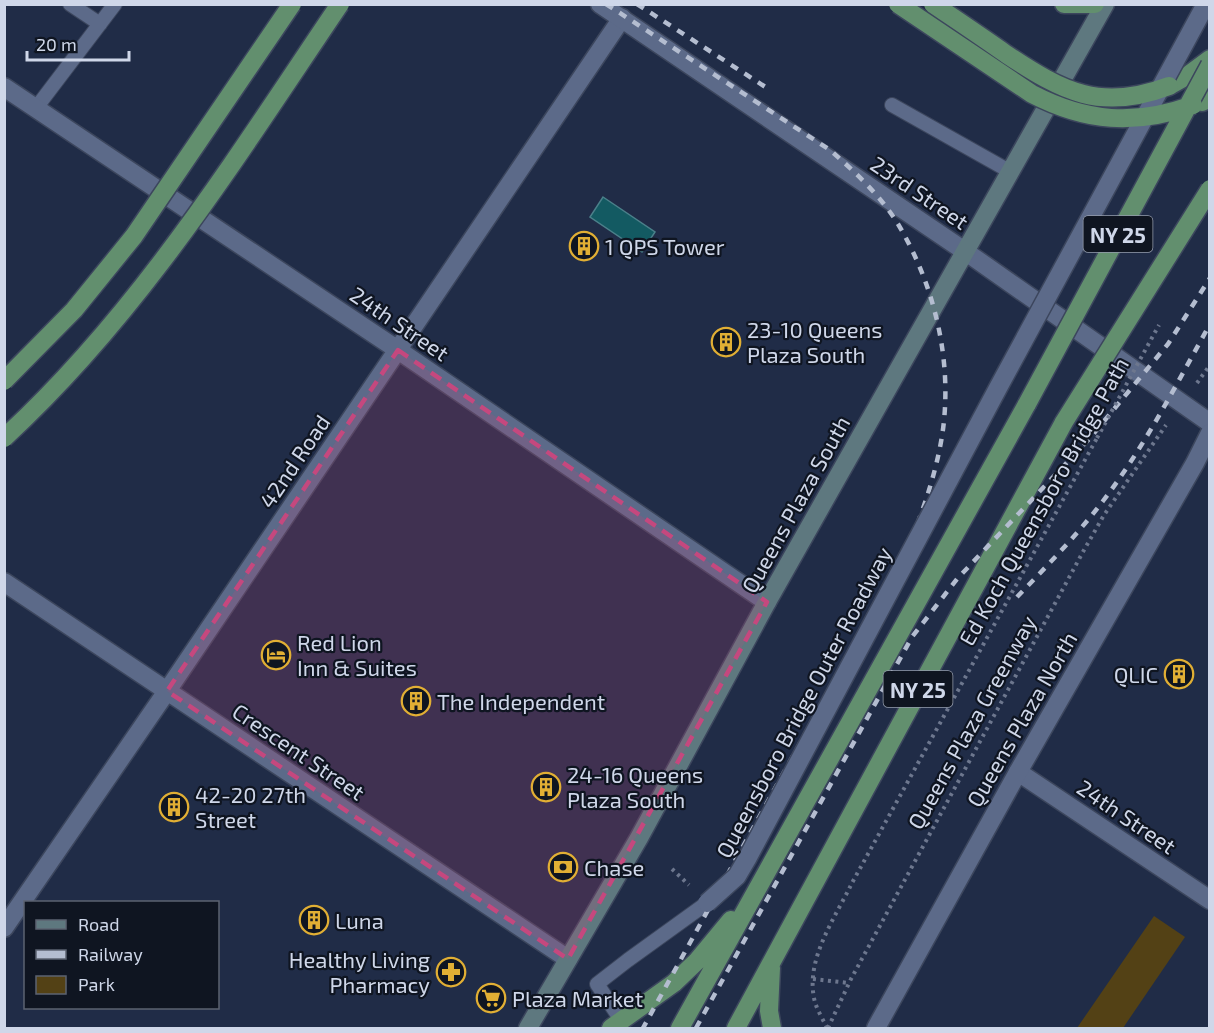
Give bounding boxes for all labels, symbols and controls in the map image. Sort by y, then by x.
scale bar [27,24,129,62]
text: 20 m [36,33,77,55]
street label: 23rd Street [866,150,974,234]
road number: NY 25 [1084,216,1152,252]
building icon: 1 QPS Tower [568,230,600,262]
place label: 1 QPS Tower [605,233,725,260]
street label: 24th Street [346,281,454,365]
place label: 23-10 Queens Plaza South [747,316,883,367]
building icon: 23-10 Queens Plaza South [710,326,742,358]
street label: Ed Koch Queensboro Bridge Path [953,353,1134,650]
street label: 42nd Road [253,409,335,513]
street label: Queens Plaza South [736,411,855,597]
street label: Queensboro Bridge Outer Roadway [710,542,897,862]
street label: Queens Plaza Greenway [901,610,1042,834]
street label: Queens Plaza North [960,627,1083,812]
place label: Red Lion Inn & Suites [297,629,417,680]
hotel icon: Red Lion Inn & Suites [260,639,292,671]
building icon: QLIC [1163,658,1195,690]
place label: QLIC [1114,661,1158,688]
road number: NY 25 [884,671,952,707]
building icon: The Independent [400,685,432,717]
place label: The Independent [437,688,605,714]
street label: Crescent Street [228,697,370,805]
place label: 24-16 Queens Plaza South [567,761,703,812]
building icon: 24-16 Queens Plaza South [530,771,562,803]
street label: 24th Street [1073,774,1181,858]
place label: 42-20 27th Street [195,781,306,832]
building icon: 42-20 27th Street [158,791,190,823]
bank icon: Chase [547,851,579,883]
place label: Chase [584,854,644,880]
legend [24,901,219,1009]
building icon: Luna [298,904,330,936]
place label: Luna [335,907,384,933]
text: Road [78,913,119,935]
text: Railway [78,943,143,965]
place label: Healthy Living Pharmacy [289,946,430,997]
pharmacy icon: Healthy Living Pharmacy [435,956,467,988]
text: Park [78,973,115,995]
supermarket icon: Plaza Market [475,982,507,1014]
place label: Plaza Market [512,985,643,1011]

